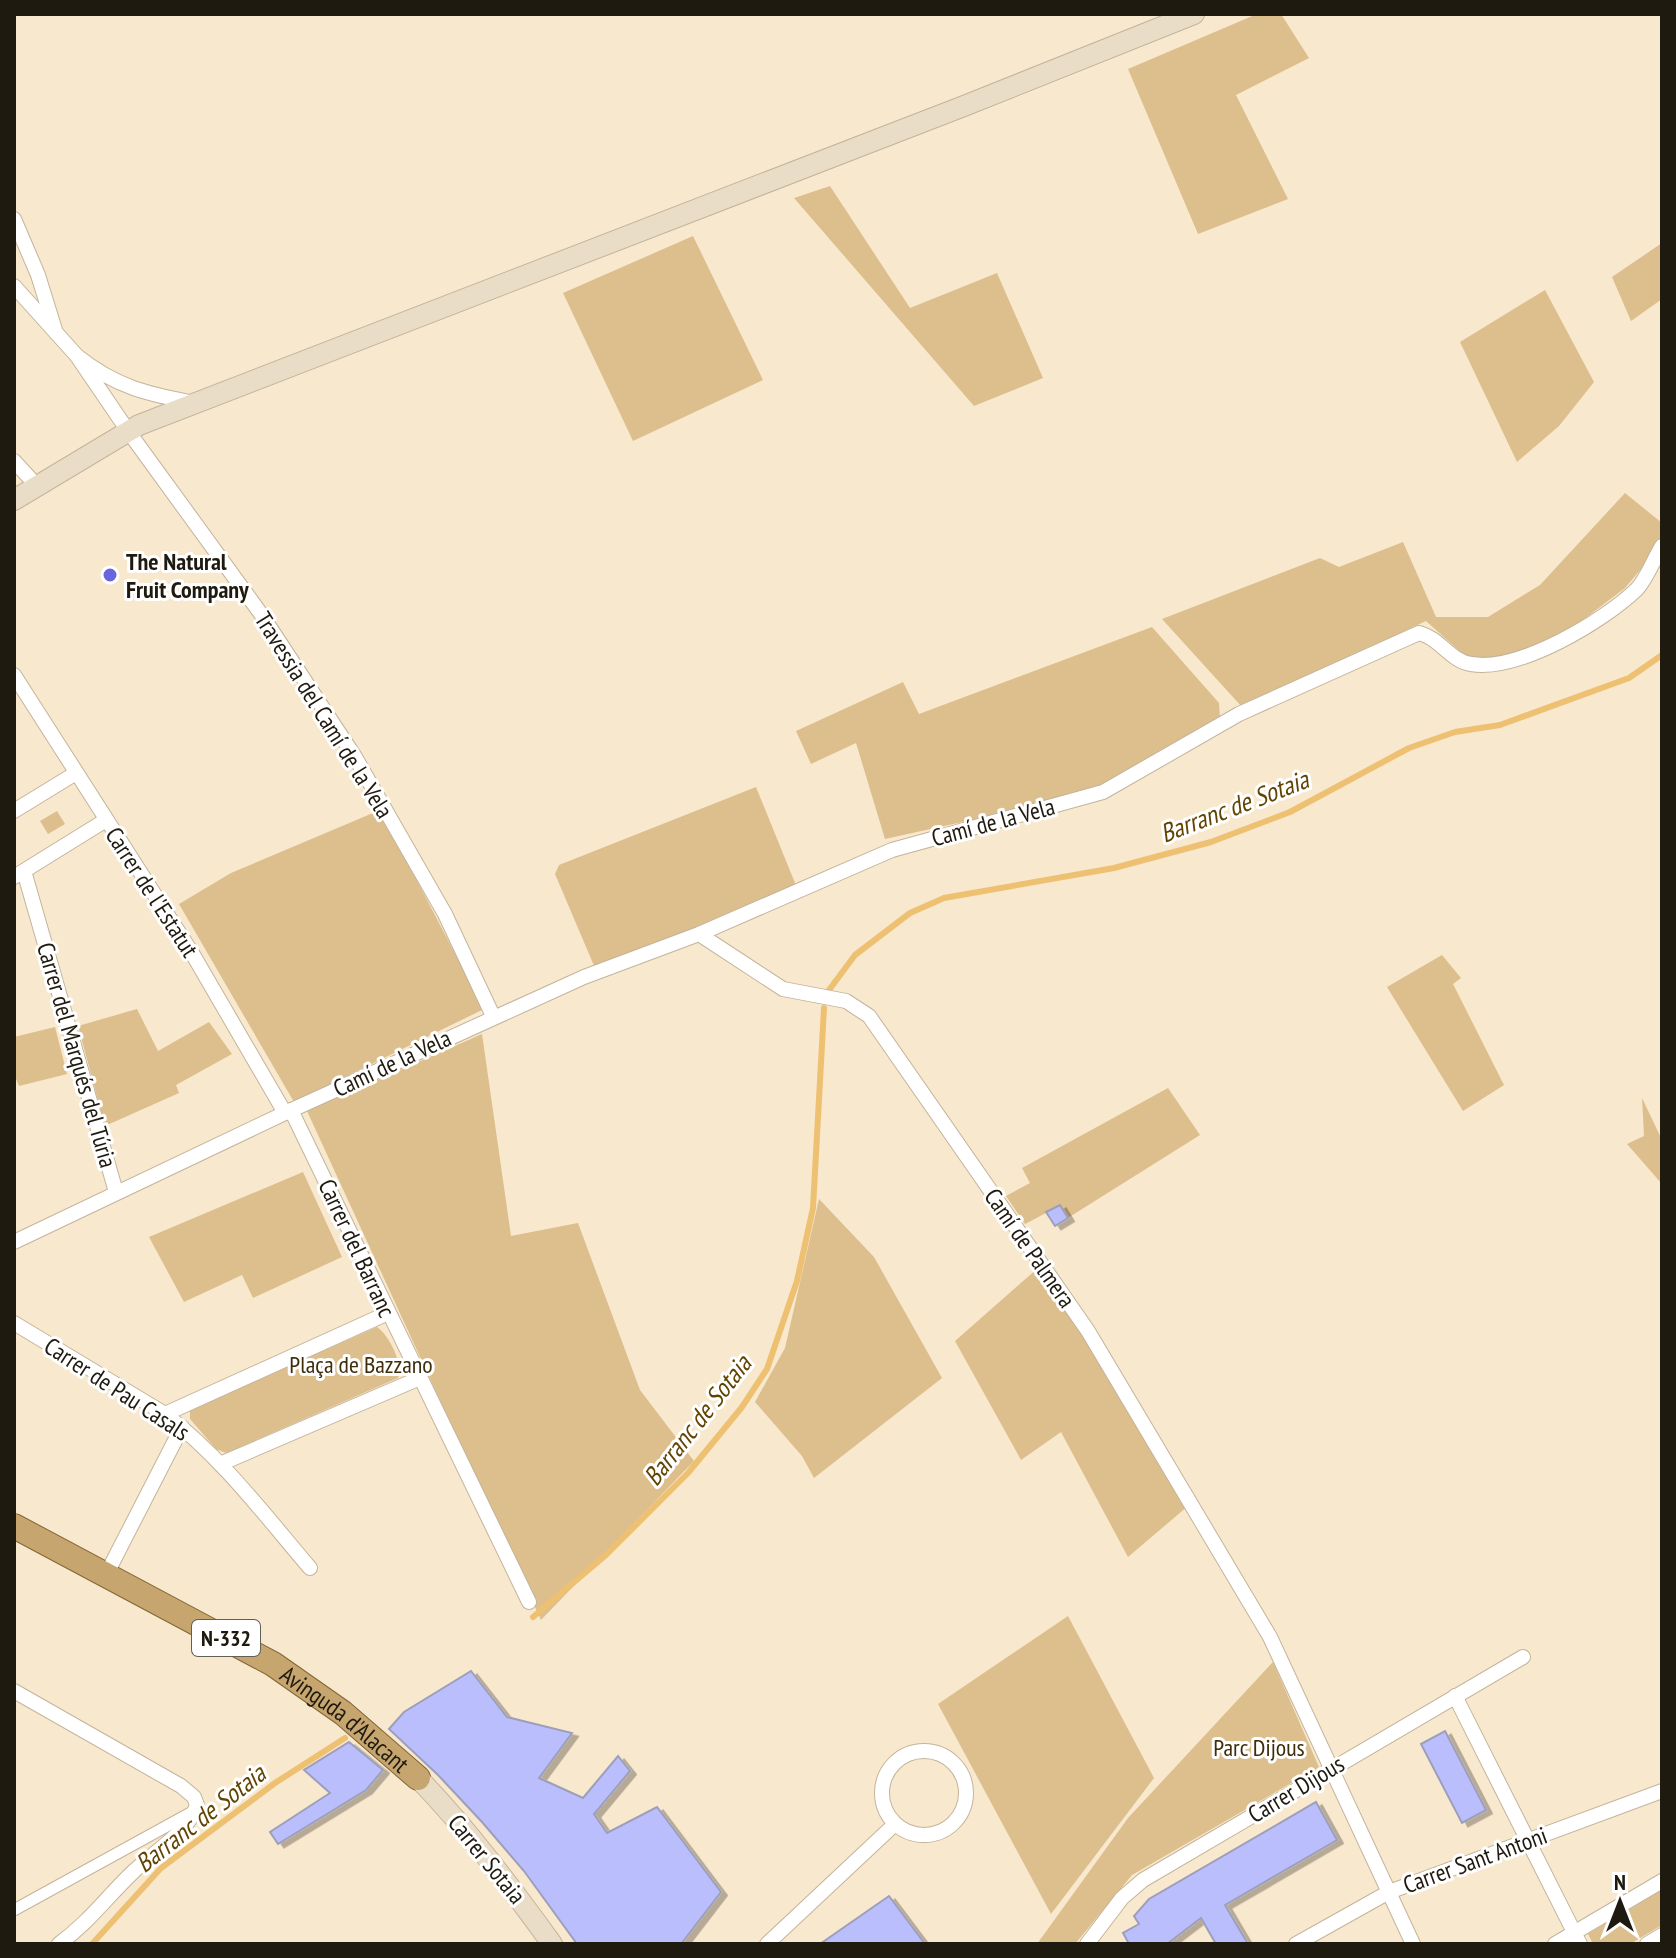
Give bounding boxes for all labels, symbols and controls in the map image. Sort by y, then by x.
place label: The Natural Fruit Company [126,546,249,605]
marker: The Natural Fruit Company [101,566,119,584]
street label: Travessia del Camí de la Vela [248,606,400,824]
water label: Barranc de Sotaia [1155,762,1314,849]
street label: Camí de la Vela [928,791,1058,853]
street label: Carrer de l'Estatut [99,821,206,963]
street label: Carrer del Marqués del Túria [30,939,124,1171]
street label: Camí de la Vela [328,1022,456,1104]
street label: Carrer del Barranc [312,1174,403,1322]
street label: Camí de Palmera [978,1182,1082,1314]
street label: Carrer de Pau Casals [38,1330,196,1448]
water label: Barranc de Sotaia [636,1347,759,1492]
park label: Plaça de Bazzano [289,1349,433,1380]
road number: N-332 [192,1620,260,1656]
street label: Avinguda d'Alacant [274,1659,416,1779]
park label: Parc Dijous [1213,1732,1305,1763]
street label: Carrer Dijous [1242,1748,1350,1830]
water label: Barranc de Sotaia [128,1756,273,1879]
street label: Carrer Sotaia [441,1808,533,1910]
street label: Carrer Sant Antoni [1399,1820,1551,1900]
north arrow [1580,1862,1660,1942]
text: N [1614,1868,1626,1896]

